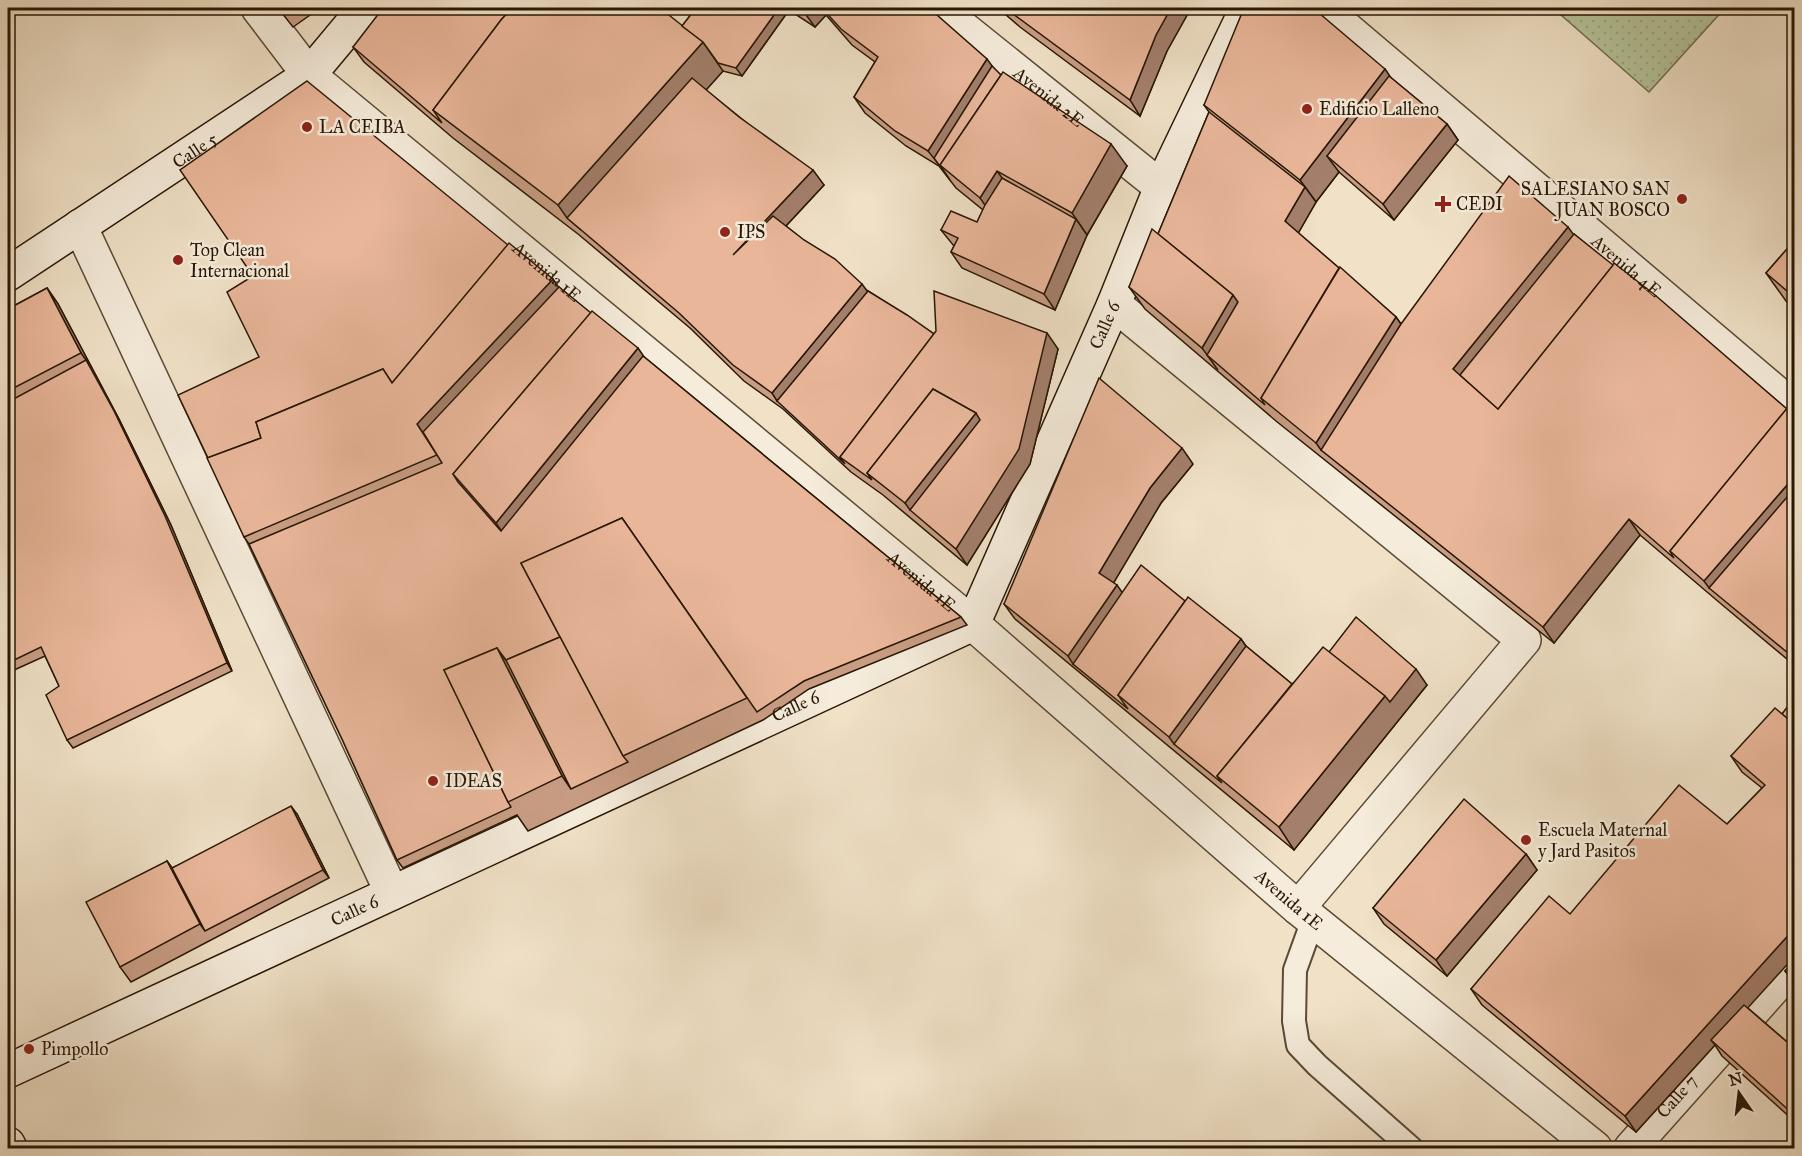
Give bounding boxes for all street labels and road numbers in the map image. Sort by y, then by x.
street label: Avenida 2E [1008,61,1089,132]
street label: Calle 5 [168,127,222,173]
street label: Avenida 4E [1586,229,1666,302]
street label: Avenida 1E [507,236,586,307]
street label: Calle 6 [1084,297,1125,353]
street label: Avenida 1E [882,546,960,616]
street label: Calle 6 [768,685,824,727]
street label: Avenida 1E [1250,864,1327,935]
street label: Calle 6 [327,890,383,931]
street label: Calle 7 [1652,1070,1702,1123]

